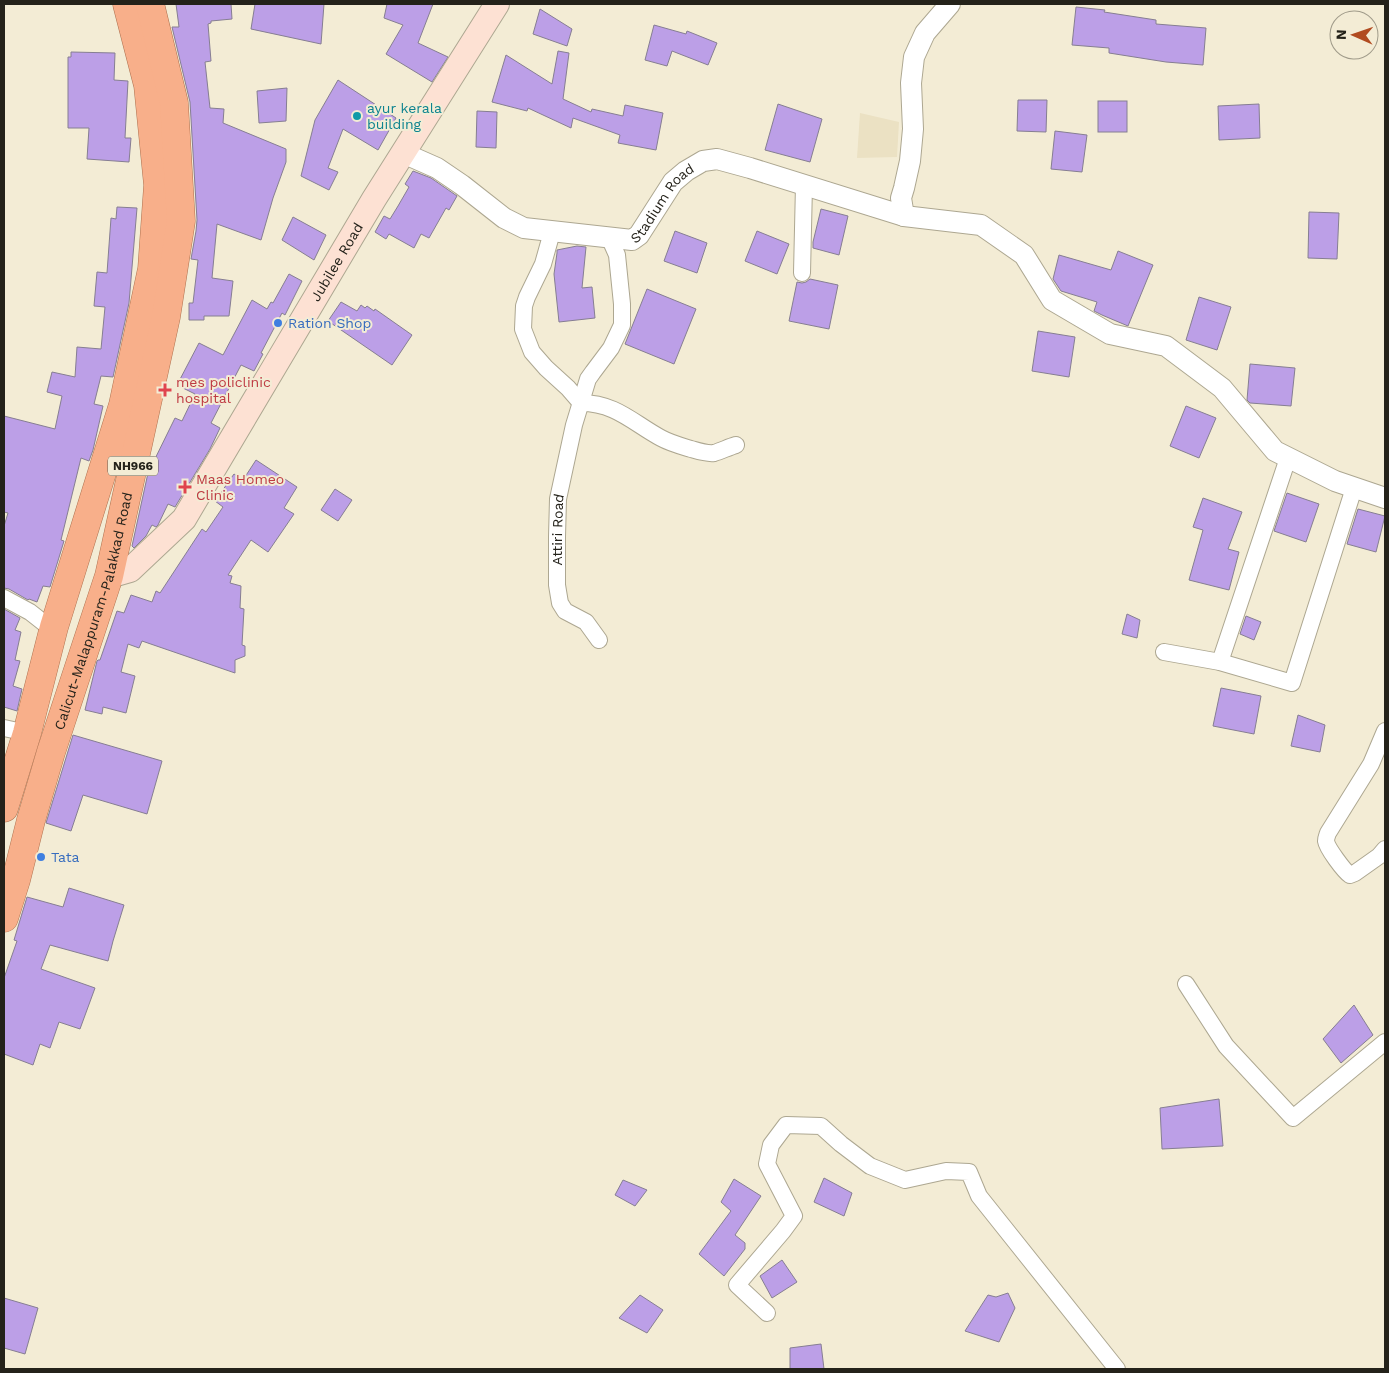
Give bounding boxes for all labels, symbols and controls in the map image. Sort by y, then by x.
north arrow [1329,10,1379,60]
text: N [1333,29,1349,40]
place label: ayur kerala building [367,100,442,132]
marker: ayur kerala building [351,110,363,122]
street label: Stadium Road [627,160,697,246]
street label: Jubilee Road [307,220,366,304]
place label: Ration Shop [288,315,371,331]
marker: Ration Shop [272,317,284,329]
place label: mes policlinic hospital [176,374,271,406]
marker: mes policlinic hospital [158,383,172,397]
road number: NH966 [108,456,158,476]
place label: Maas Homeo Clinic [196,471,284,503]
marker: Maas Homeo Clinic [178,480,192,494]
street label: Calicut-Malappuram-Palakkad Road [51,491,135,732]
street label: Attiri Road [549,492,567,565]
place label: Tata [51,849,80,865]
marker: Tata [35,851,47,863]

